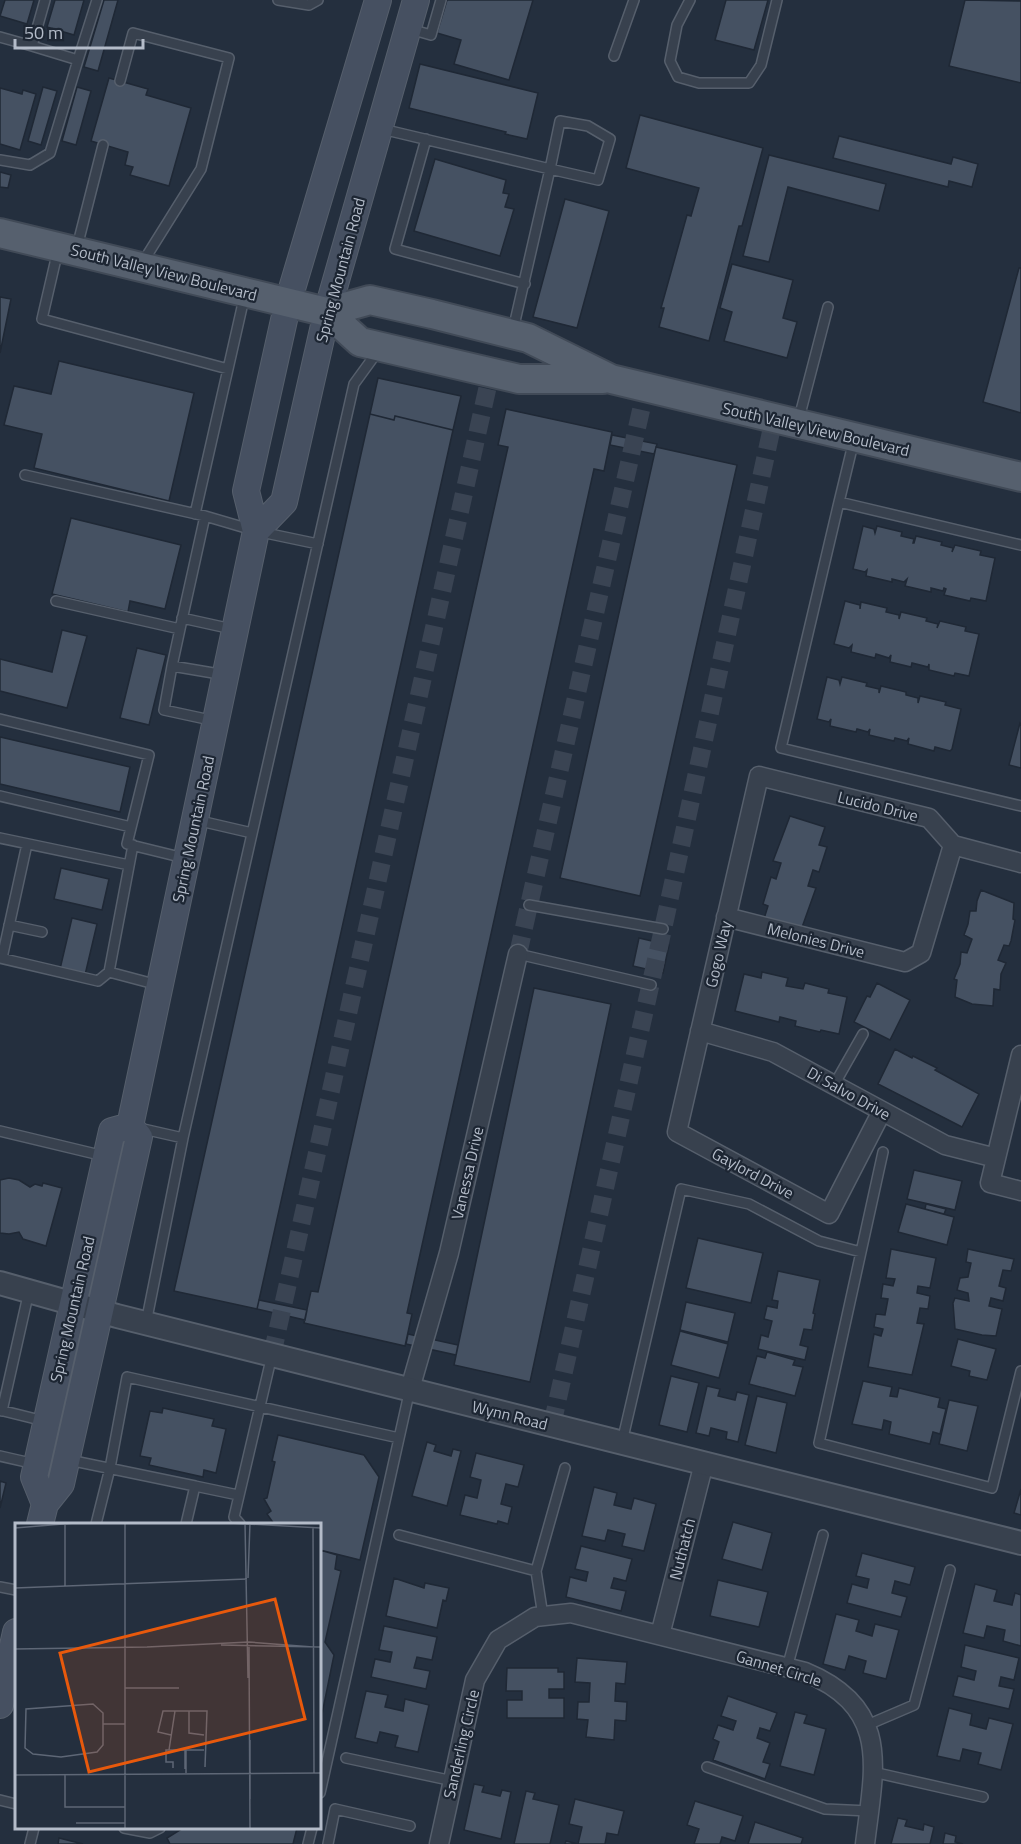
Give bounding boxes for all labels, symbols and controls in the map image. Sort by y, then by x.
scale bar [15,12,142,50]
text: 50 m [24,19,63,46]
street label: Spring Mountain Road [309,195,371,345]
street label: South Valley View Boulevard [68,237,260,307]
street label: South Valley View Boulevard [720,396,912,462]
street label: Spring Mountain Road [166,754,220,904]
street label: Lucido Drive [835,784,921,828]
street label: Melonies Drive [765,916,867,964]
street label: Gogo Way [699,918,737,990]
street label: Di Salvo Drive [803,1060,895,1126]
street label: Vanessa Drive [445,1124,489,1222]
street label: Gaylord Drive [708,1141,798,1205]
street label: Spring Mountain Road [44,1234,100,1384]
street label: Wynn Road [470,1394,550,1436]
street label: Nuthatch [663,1516,701,1582]
inset map [15,1523,321,1829]
street label: Gannet Circle [733,1644,825,1692]
street label: Sanderling Circle [437,1687,485,1801]

